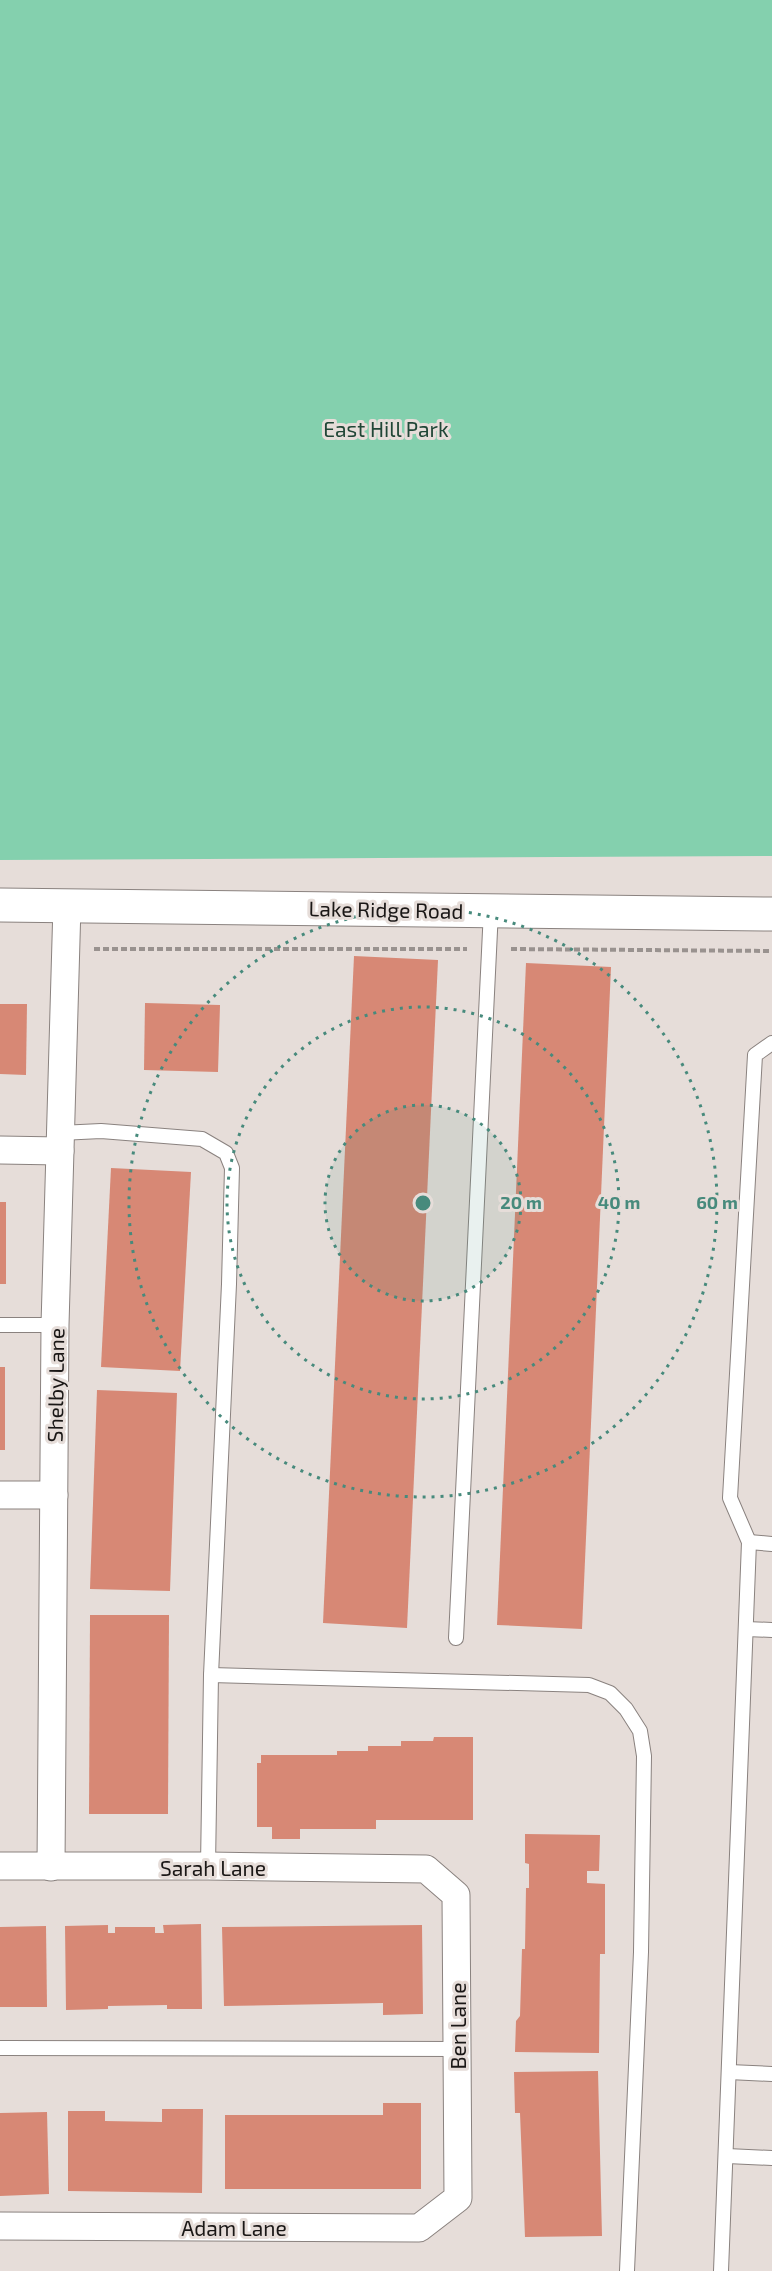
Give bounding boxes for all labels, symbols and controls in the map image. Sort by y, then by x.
park label: East Hill Park [323,416,449,441]
street label: Lake Ridge Road [308,895,464,923]
text: 20 m [500,1191,542,1213]
text: 40 m [598,1191,640,1213]
text: 60 m [696,1191,738,1213]
centre of rings [413,1193,433,1213]
street label: Shelby Lane [42,1328,68,1442]
street label: Sarah Lane [160,1855,266,1880]
street label: Ben Lane [445,1983,470,2069]
street label: Adam Lane [181,2215,287,2240]

